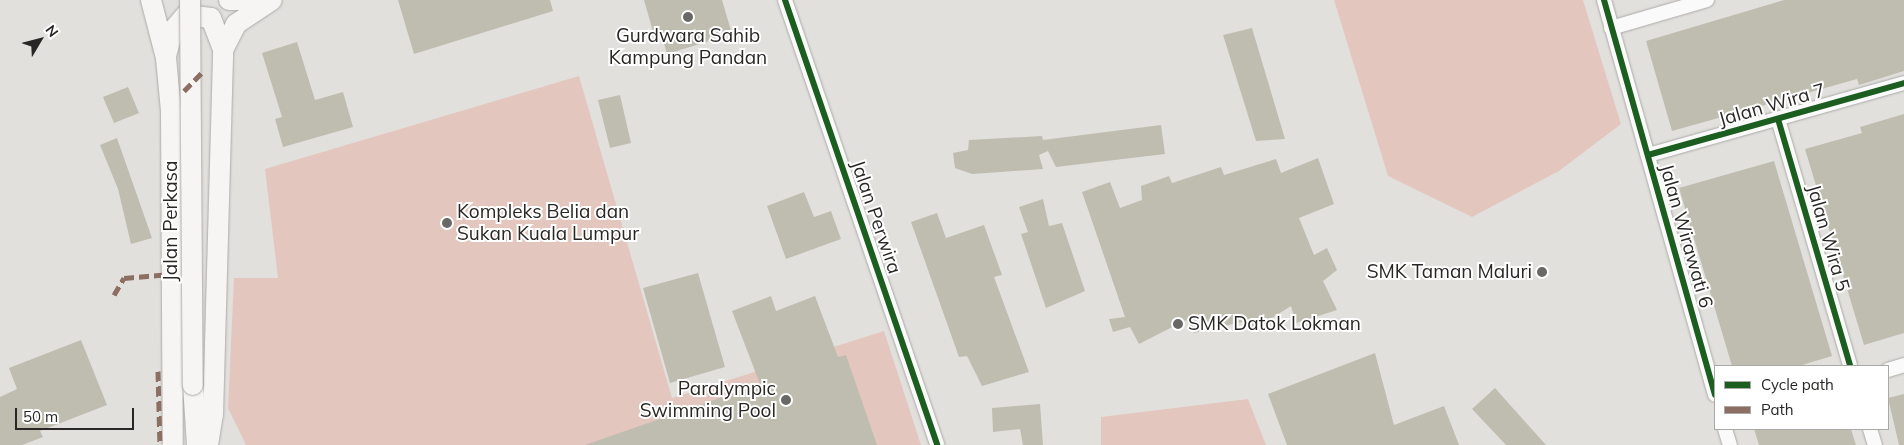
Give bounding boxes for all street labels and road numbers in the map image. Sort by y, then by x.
street label: Jalan Wira 7 [1716,79,1828,131]
street label: Jalan Perwira [846,157,906,277]
street label: Jalan Perkasa [160,161,182,281]
street label: Jalan Wirawati 6 [1655,161,1717,311]
street label: Jalan Wira 5 [1802,182,1854,294]

